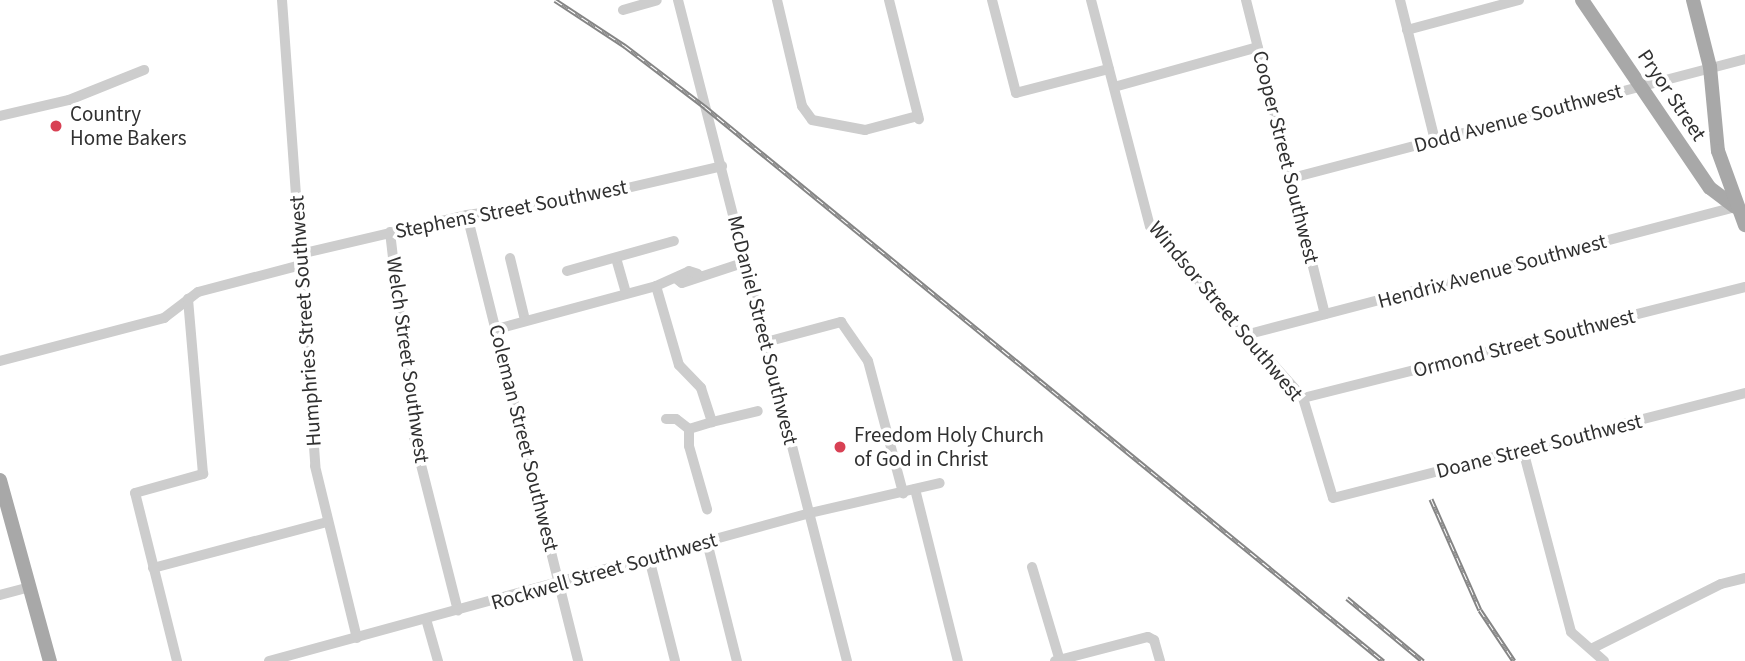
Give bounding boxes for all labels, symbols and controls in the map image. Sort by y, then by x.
street label: Pryor Street [1632,44,1712,146]
street label: Cooper Street Southwest [1247,48,1325,266]
street label: Dodd Avenue Southwest [1411,78,1625,158]
place label: Country Home Bakers [70,101,186,151]
marker: Country Home Bakers [48,118,64,134]
street label: Stephens Street Southwest [393,174,629,244]
street label: Humphries Street Southwest [284,195,326,447]
street label: McDaniel Street Southwest [722,213,804,447]
street label: Windsor Street Southwest [1143,216,1309,406]
street label: Hendrix Avenue Southwest [1375,228,1609,314]
street label: Welch Street Southwest [381,255,435,465]
street label: Ormond Street Southwest [1411,303,1637,383]
street label: Coleman Street Southwest [484,322,564,554]
street label: Doane Street Southwest [1434,408,1644,484]
place label: Freedom Holy Church of God in Christ [854,422,1044,472]
marker: Freedom Holy Church of God in Christ [832,439,848,455]
street label: Rockwell Street Southwest [488,527,720,615]

